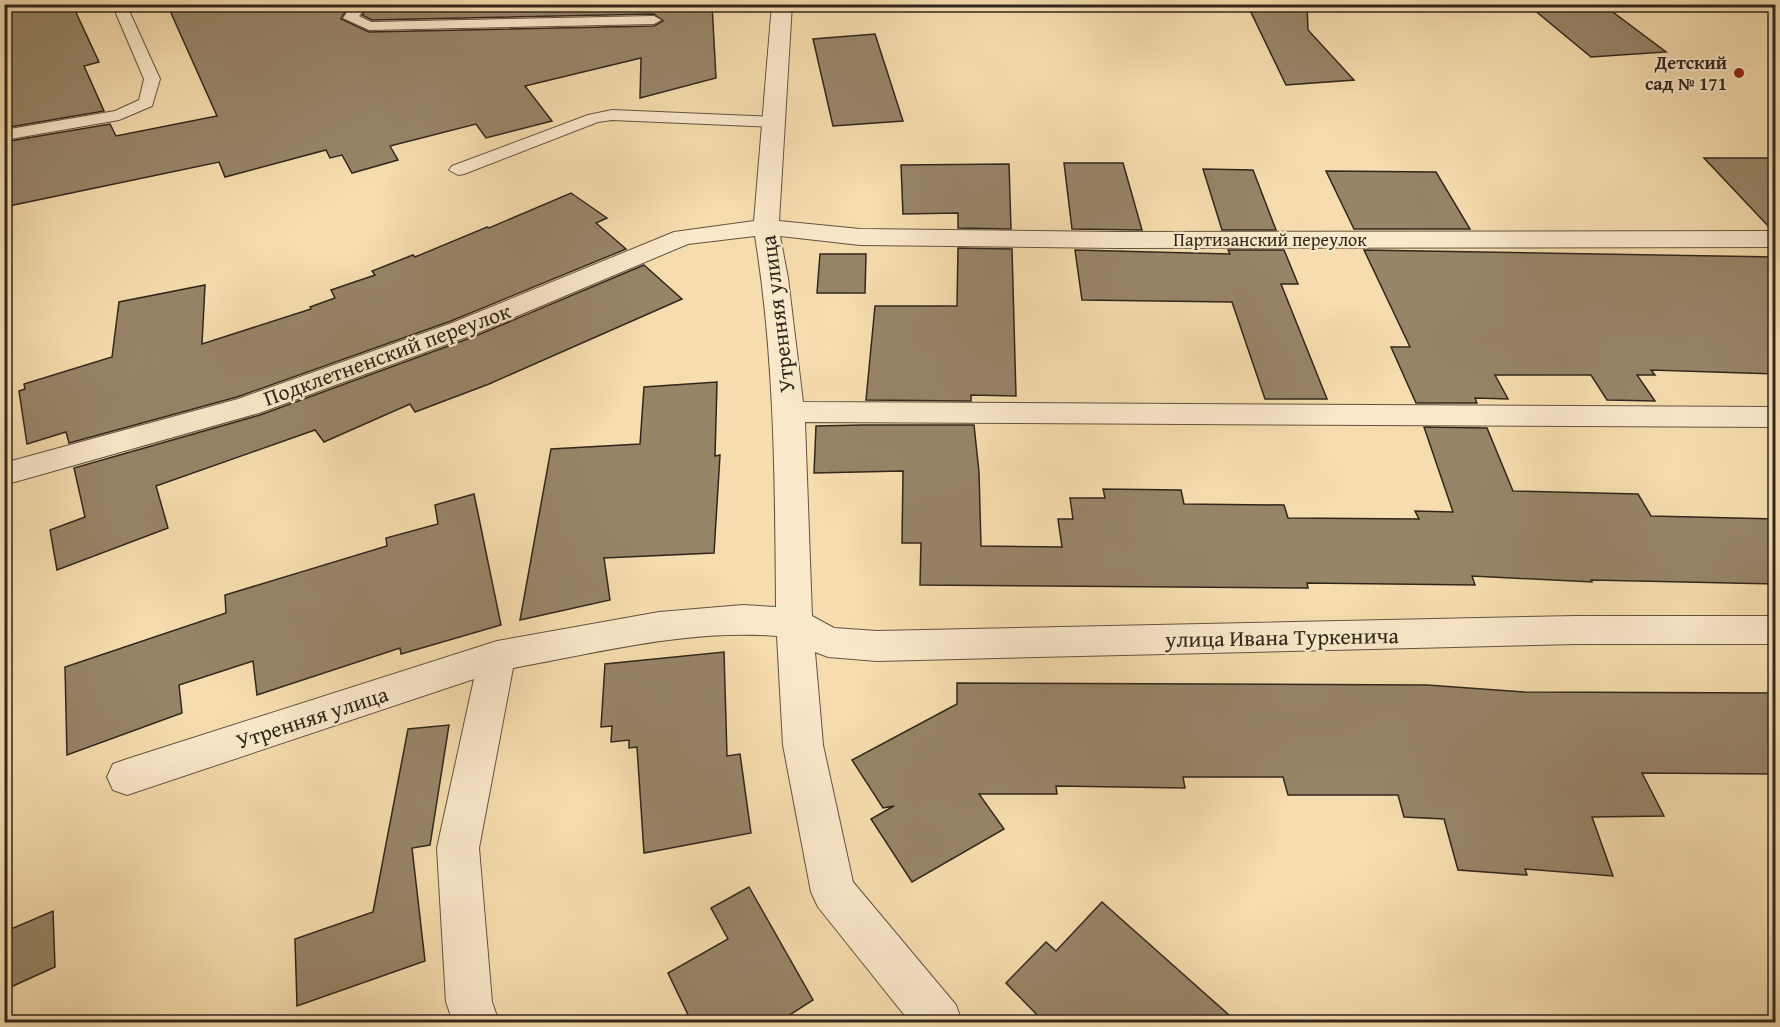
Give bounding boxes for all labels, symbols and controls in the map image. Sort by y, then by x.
place label: Детский сад № 171 [1645,49,1727,97]
marker: Детский сад № 171 [1732,66,1746,80]
street label: Партизанский переулок [1173,226,1367,253]
street label: Утренняя улица [751,233,803,394]
street label: Подклетненский переулок [259,294,516,414]
street label: улица Ивана Туркенича [1164,619,1400,655]
street label: Утренняя улица [232,677,393,757]

